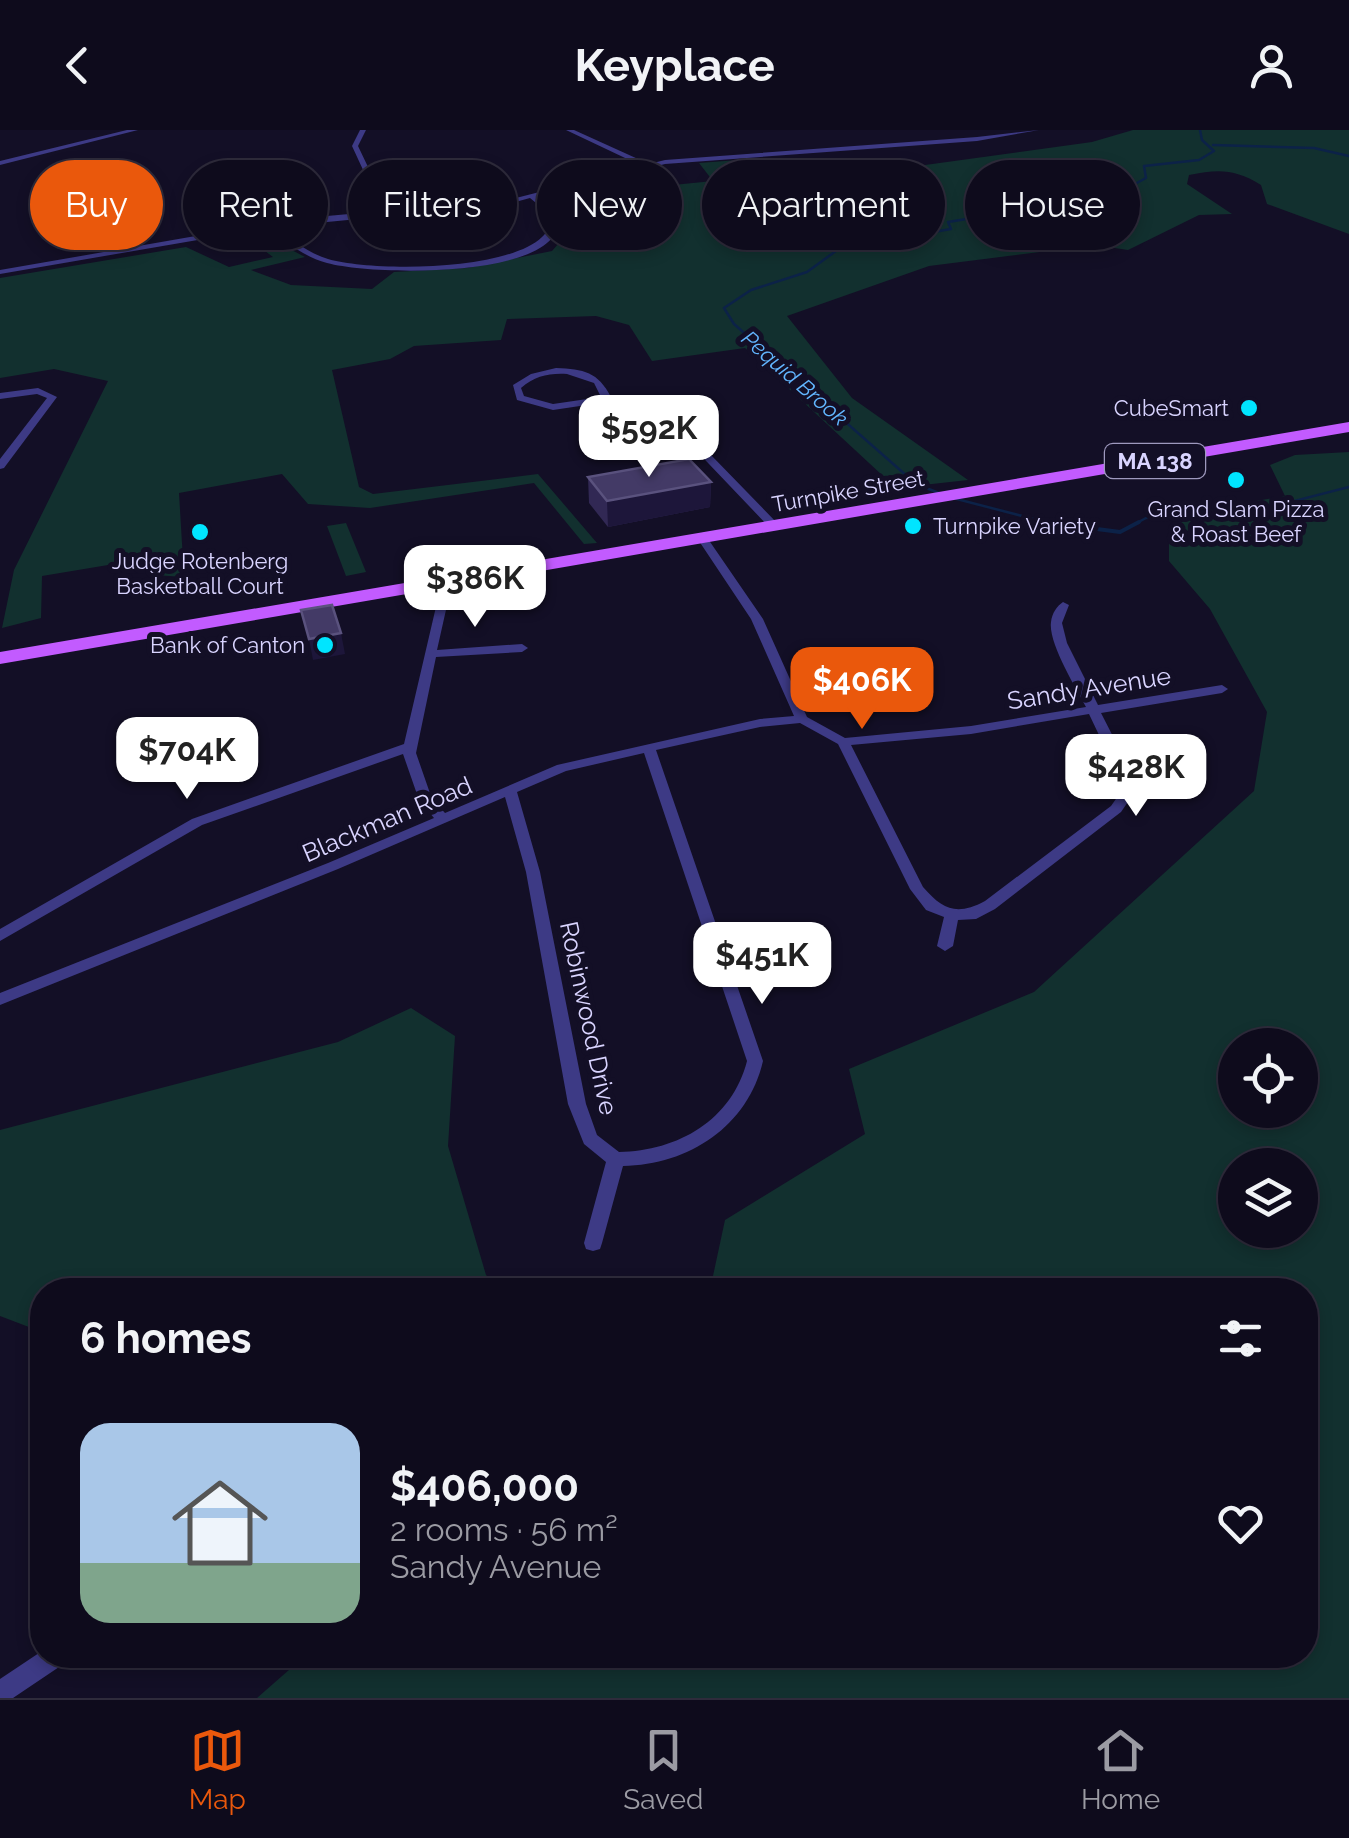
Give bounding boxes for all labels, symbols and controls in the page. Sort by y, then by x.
icon: back [50,38,105,93]
icon: person [1244,38,1299,93]
text: Keyplace [574,39,775,92]
chip: Buy [30,160,163,250]
chip: Rent [183,160,328,250]
chip: Filters [348,160,517,250]
chip: New [537,160,682,250]
chip: Apartment [702,160,945,250]
chip: House [965,160,1140,250]
water label: Pequid Brook [737,325,854,431]
pin: $592K [579,395,719,480]
place label: CubeSmart [1114,395,1230,421]
marker: CubeSmart [1238,397,1260,419]
text: $592K [601,409,697,446]
road number: MA 138 [1105,444,1205,478]
street label: Turnpike Street [770,465,927,517]
marker: Grand Slam Pizza & Roast Beef [1225,469,1247,491]
place label: Grand Slam Pizza & Roast Beef [1148,496,1324,547]
place label: Turnpike Variety [933,513,1096,539]
marker: Turnpike Variety [902,515,924,537]
marker: Judge Rotenberg Basketball Court [189,521,211,543]
pin: $386K [405,545,545,630]
place label: Judge Rotenberg Basketball Court [112,548,288,599]
text: $386K [426,559,524,596]
place label: Bank of Canton [150,632,305,658]
marker: Bank of Canton [314,634,336,656]
pin: $406K [792,647,932,732]
street label: Sandy Avenue [1005,660,1173,716]
text: $406K [812,661,912,698]
pin: $704K [117,717,257,802]
text: $704K [138,731,236,768]
pin: $428K [1066,734,1206,819]
text: $428K [1087,748,1185,785]
street label: Blackman Road [298,770,476,868]
street label: Robinwood Drive [554,918,624,1118]
pin: $451K [692,922,832,1007]
text: $451K [715,936,809,973]
map controls [1218,1028,1318,1248]
button: locate [1218,1028,1318,1128]
button: layers [1218,1148,1318,1248]
icon: filters [1213,1311,1268,1366]
text: 6 homes [80,1314,251,1363]
text: $406,000 [390,1462,579,1511]
icon: home [160,1463,280,1583]
icon: heart [1213,1496,1268,1551]
text: 2 rooms · 56 m² [390,1511,618,1548]
text: Sandy Avenue [390,1548,601,1585]
tab: Map [189,1723,246,1816]
tab: Saved [623,1723,703,1816]
tab: Home [1081,1723,1160,1816]

